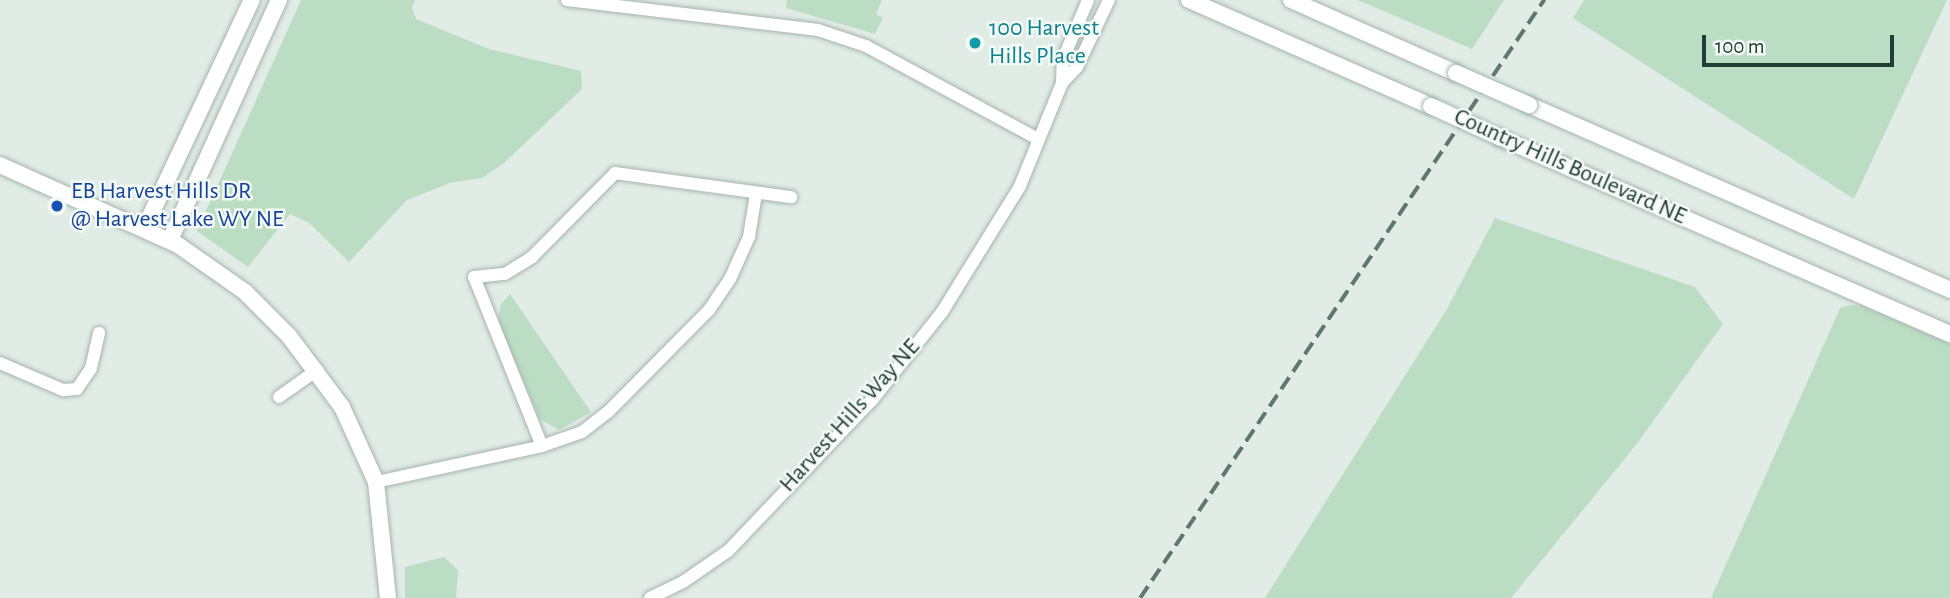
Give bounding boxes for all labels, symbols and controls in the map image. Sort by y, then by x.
place label: 100 Harvest Hills Place [989,15,1099,71]
scale bar [1705,21,1898,65]
marker: 100 Harvest Hills Place [967,35,983,51]
text: 100 m [1715,36,1765,57]
street label: Country Hills Boulevard NE [1449,103,1691,231]
place label: EB Harvest Hills DR @ Harvest Lake WY NE [71,178,284,234]
marker: EB Harvest Hills DR @ Harvest Lake WY NE [49,198,65,214]
street label: Harvest Hills Way NE [774,333,926,499]

